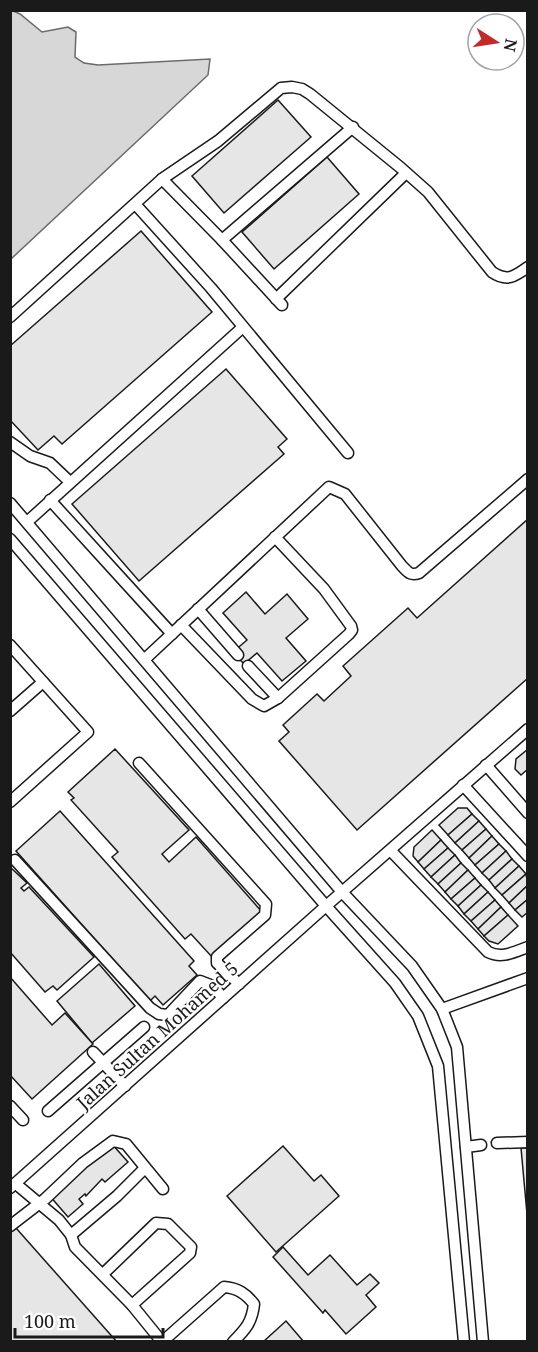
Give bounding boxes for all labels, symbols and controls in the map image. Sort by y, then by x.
north arrow [466,12,526,72]
text: N [499,37,523,54]
street label: Jalan Sultan Mohamed 5 [70,956,243,1115]
scale bar [15,1301,164,1339]
text: 100 m [24,1309,76,1333]

